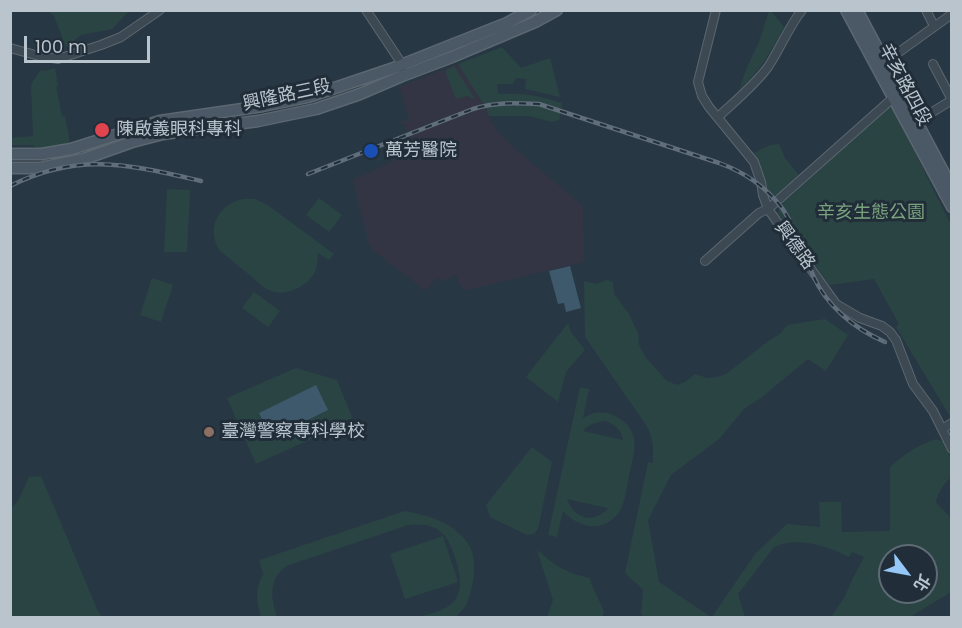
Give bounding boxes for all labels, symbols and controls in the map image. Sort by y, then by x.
scale bar [27,24,153,62]
text: 100 m [35,34,87,59]
street label: 辛亥路四段 [873,40,935,130]
street label: 興隆路三段 [241,76,333,116]
place label: 陳啟義眼科專科 [116,119,242,141]
marker: 陳啟義眼科專科 [93,121,111,139]
place label: 萬芳醫院 [385,140,457,162]
marker: 萬芳醫院 [362,142,380,160]
park label: 辛亥生態公園 [817,202,925,224]
street label: 興德路 [769,218,819,274]
place label: 臺灣警察專科學校 [221,421,365,443]
marker: 臺灣警察專科學校 [202,425,216,439]
north arrow [878,544,938,604]
text: 北 [908,570,936,596]

